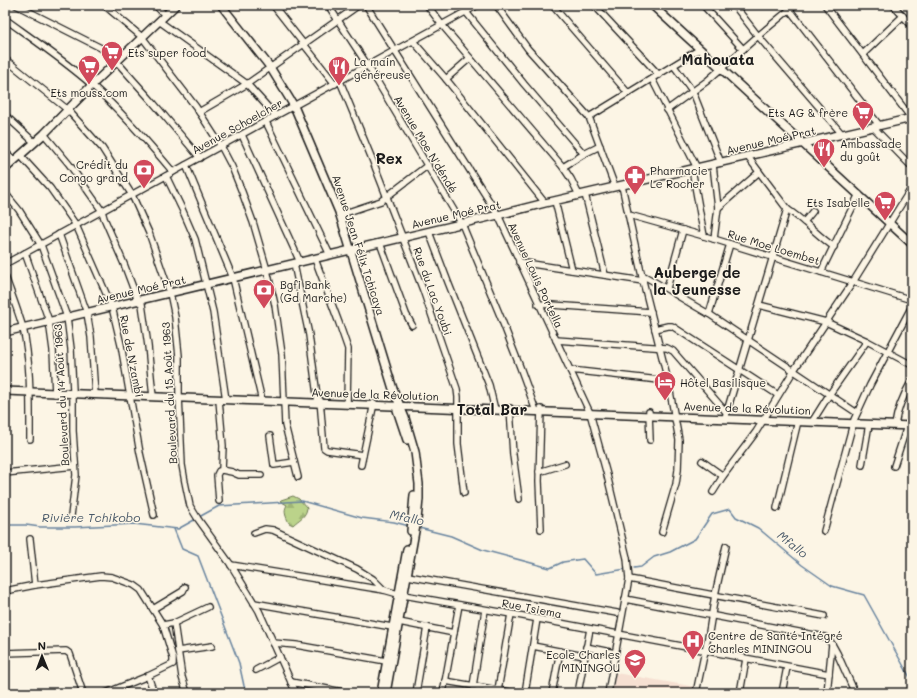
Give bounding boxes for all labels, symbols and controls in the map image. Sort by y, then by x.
supermarket icon: Ets super food [99,39,125,72]
place label: Ets super food [128,45,206,60]
district label: Mahouata [682,49,754,69]
supermarket icon: Ets mouss.com [76,53,102,86]
restaurant icon: La main généreuse [326,54,352,87]
place label: La main généreuse [354,54,411,82]
place label: Ets mouss.com [50,85,128,100]
street label: Avenue Moe N'déndé [391,92,461,196]
street label: Avenue Schoelcher [189,95,285,157]
supermarket icon: Ets AG & frère [850,99,876,132]
place label: Ets AG & frère [768,105,848,120]
street label: Avenue Moé Prat [725,122,817,158]
restaurant icon: Ambassade du goût [811,136,837,169]
place label: Ambassade du goût [840,136,902,164]
district label: Rex [375,148,403,168]
place label: Crédit du Congo grand [59,157,128,185]
bank icon: Crédit du Congo grand [131,157,157,190]
pharmacy icon: Pharmacie Le Rocher [622,163,648,196]
place label: Pharmacie Le Rocher [650,163,708,191]
street label: Avenue Jean Félix Tchicaya [329,173,389,317]
supermarket icon: Ets Isabelle [872,189,898,222]
place label: Ets Isabelle [807,195,870,210]
street label: Avenue Moé Prat [410,196,502,232]
street label: Avenue Louis Portella [505,220,567,330]
street label: Rue Moe Loembet [726,226,822,268]
street label: Rue du Lac Youbi [410,245,456,337]
district label: Auberge de la Jeunesse [653,262,741,299]
street label: Avenue Moé Prat [95,271,187,307]
bank icon: Bgfi Bank (Gd Marche) [251,277,277,310]
place label: Bgfi Bank (Gd Marche) [280,277,347,305]
street label: Rue de N'zambi [117,314,147,398]
street label: Boulevard du 15 Août 1963 [158,321,180,464]
street label: Boulevard du 14 Août 1963 [50,323,72,466]
hotel icon: Hôtel Basilisque [652,369,678,402]
place label: Hôtel Basilisque [680,375,766,390]
street label: Avenue de la Révolution [311,384,439,404]
street label: Avenue de la Révolution [683,398,811,418]
district label: Total Bar [457,399,527,419]
water label: Mfallo [388,506,426,528]
water label: Rivière Tchikobo [42,509,140,525]
water label: Mfallo [774,527,812,561]
street label: Rue Tsiema [501,595,563,621]
hospital icon: Centre de Santé Intégré Charles MININGOU [680,628,706,661]
place label: Centre de Santé Intégré Charles MININGOU [708,628,843,656]
north arrow [22,636,62,676]
text: N [38,638,46,653]
place label: Ecole Charles MININGOU [546,647,620,675]
school or university icon: Ecole Charles MININGOU [622,647,648,680]

